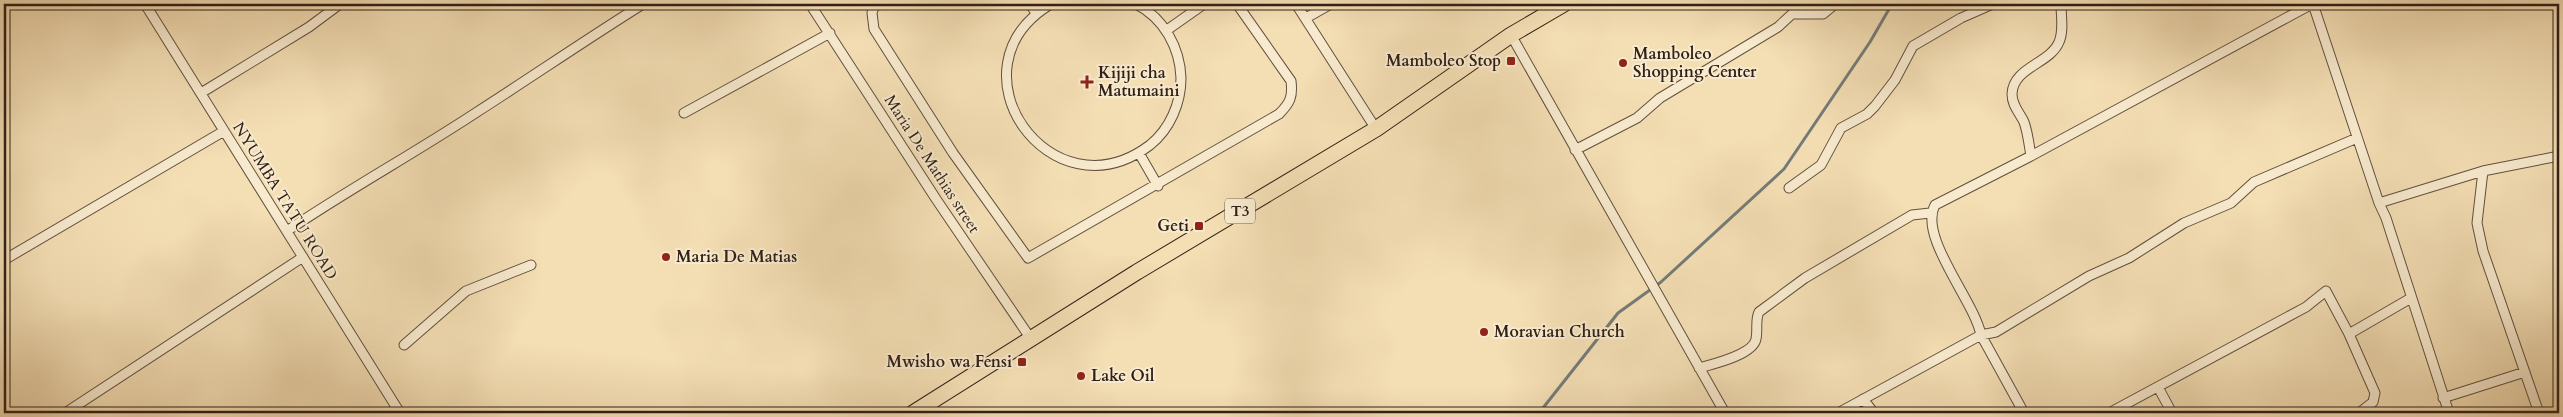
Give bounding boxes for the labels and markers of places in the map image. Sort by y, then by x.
place label: Mamboleo Shopping Center [1633,43,1757,83]
place label: Mamboleo Stop [1386,50,1501,72]
marker: Mamboleo Stop [1505,55,1517,67]
marker: Mamboleo Shopping Center [1617,57,1629,69]
place label: Kijiji cha Matumaini [1098,62,1180,102]
marker: Kijiji cha Matumaini [1080,75,1094,89]
place label: Geti [1157,215,1189,237]
marker: Geti [1193,220,1205,232]
place label: Maria De Matias [676,246,797,268]
marker: Maria De Matias [660,251,672,263]
place label: Moravian Church [1494,321,1625,343]
marker: Moravian Church [1478,326,1490,338]
place label: Mwisho wa Fensi [886,351,1012,373]
marker: Mwisho wa Fensi [1016,356,1028,368]
place label: Lake Oil [1091,365,1155,387]
marker: Lake Oil [1075,370,1087,382]

